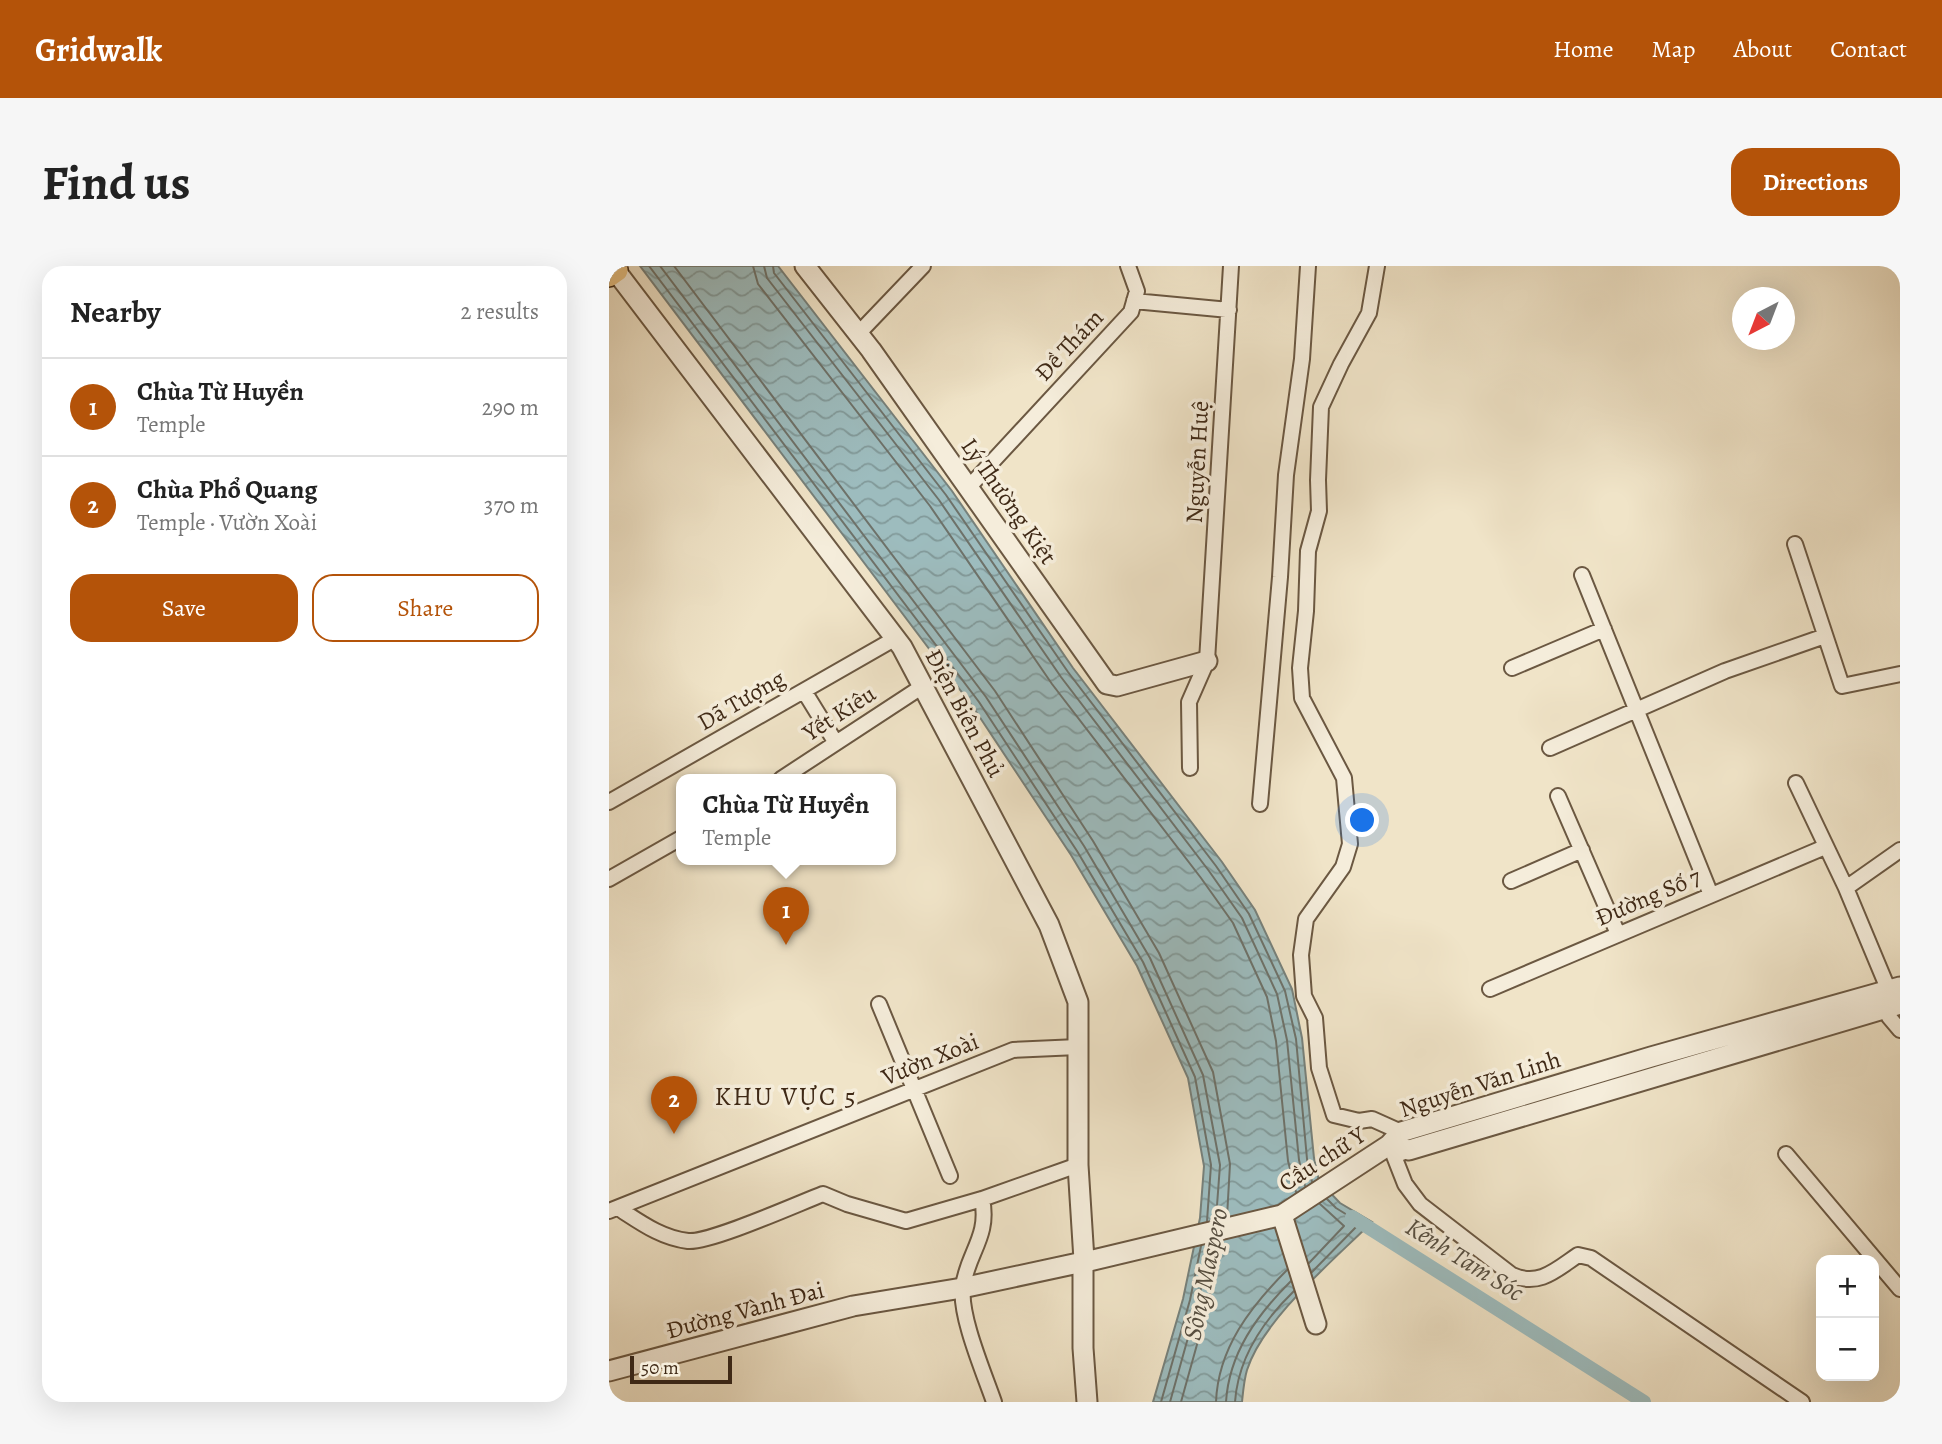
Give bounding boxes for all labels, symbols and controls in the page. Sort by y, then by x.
text: Gridwalk [35,27,162,72]
text: Home [1553,33,1614,65]
text: Map [1652,33,1696,65]
text: About [1734,33,1792,65]
text: Contact [1830,33,1907,65]
button: Directions [1731,148,1900,216]
text: Find us [42,149,190,216]
north arrow [1732,287,1795,350]
text: Nearby [70,292,161,332]
text: 2 results [461,296,539,327]
street label: Đề Thám [1027,302,1111,388]
text: Chùa Từ Huyền [137,374,304,409]
text: 1 [89,392,97,423]
text: 290 m [482,392,539,423]
street label: Nguyễn Huệ [1178,400,1216,524]
text: Temple [137,409,206,440]
street label: Lý Thường Kiệt [954,432,1064,571]
text: Chùa Phổ Quang [137,472,318,507]
text: 2 [87,490,99,521]
text: 370 m [484,490,539,521]
text: Temple · Vườn Xoài [137,507,317,538]
button: Save [70,574,298,642]
button: Share [312,574,539,642]
street label: Điện Biên Phủ [918,643,1012,783]
street label: Dã Tượng [691,662,791,738]
street label: Yết Kiêu [796,678,882,749]
popup [676,774,896,865]
text: Chùa Từ Huyền [703,787,869,822]
your location [1345,803,1379,837]
text: Temple [703,822,771,853]
street label: Đường Số 7 [1590,860,1707,934]
pin: 1 [763,887,809,945]
street label: Vườn Xoài [876,1025,983,1093]
street label: Nguyễn Văn Linh [1395,1043,1565,1125]
pin: 2 [651,1076,697,1134]
district label: KHU VỰC 5 [714,1079,858,1114]
street label: Cầu chữ Y [1272,1118,1373,1199]
water label: Sông Maspero [1174,1205,1237,1343]
water label: Kênh Tam Sóc [1399,1209,1531,1310]
map controls [1816,1255,1879,1381]
button: + [1816,1255,1879,1318]
street label: Đường Vành Đai [662,1274,828,1346]
button: − [1816,1318,1879,1381]
scale bar [630,1353,731,1385]
text: 50 m [641,1355,679,1381]

